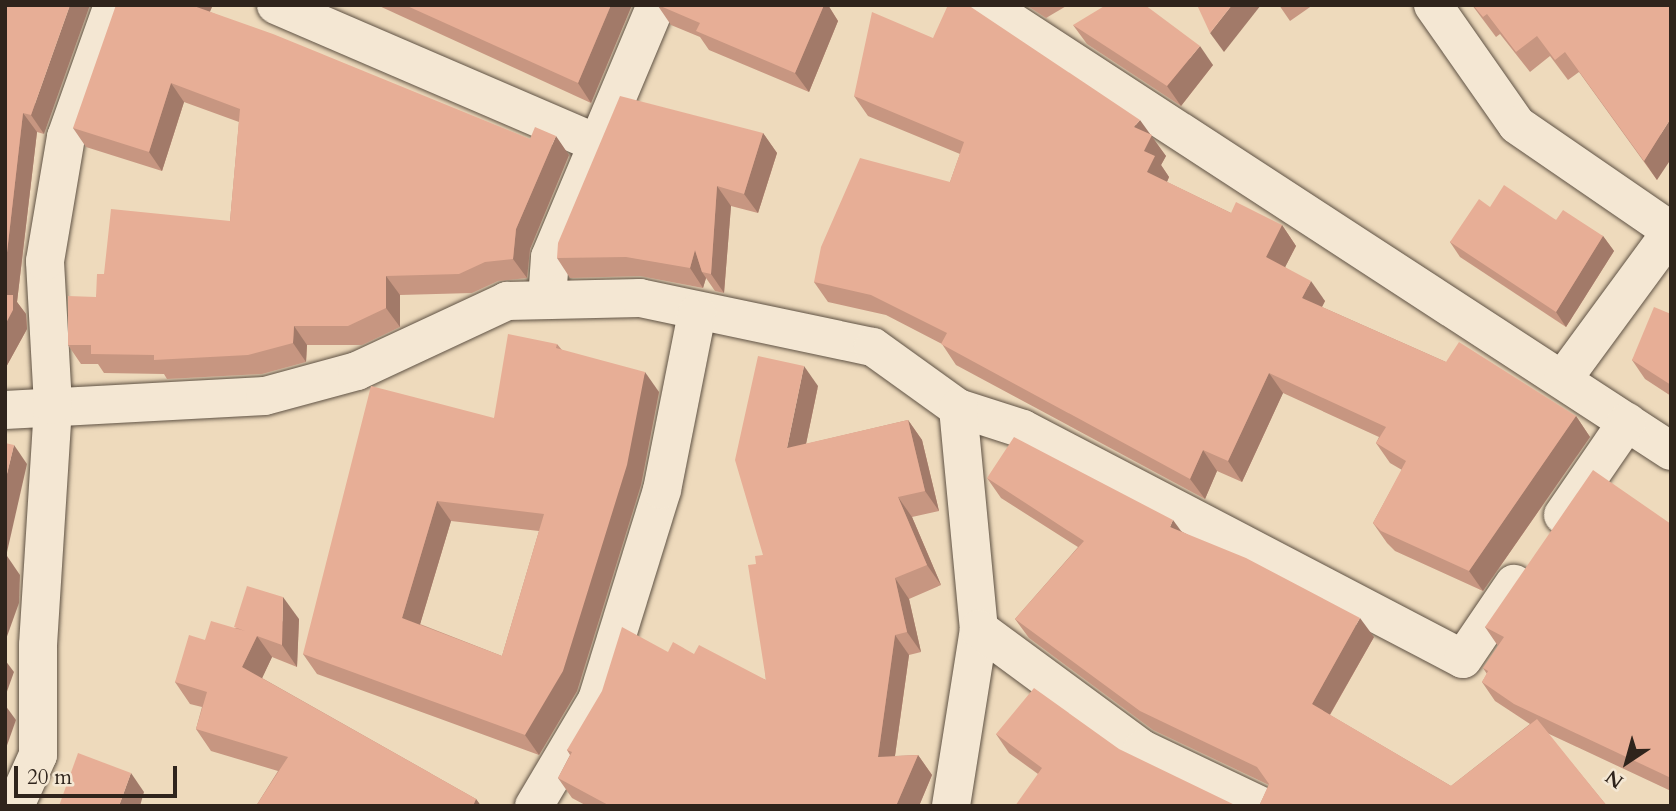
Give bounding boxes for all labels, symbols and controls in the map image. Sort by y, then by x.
north arrow [1592,727,1662,797]
scale bar [18,752,180,796]
text: 20 m [27,763,72,792]
text: N [1600,764,1629,794]

